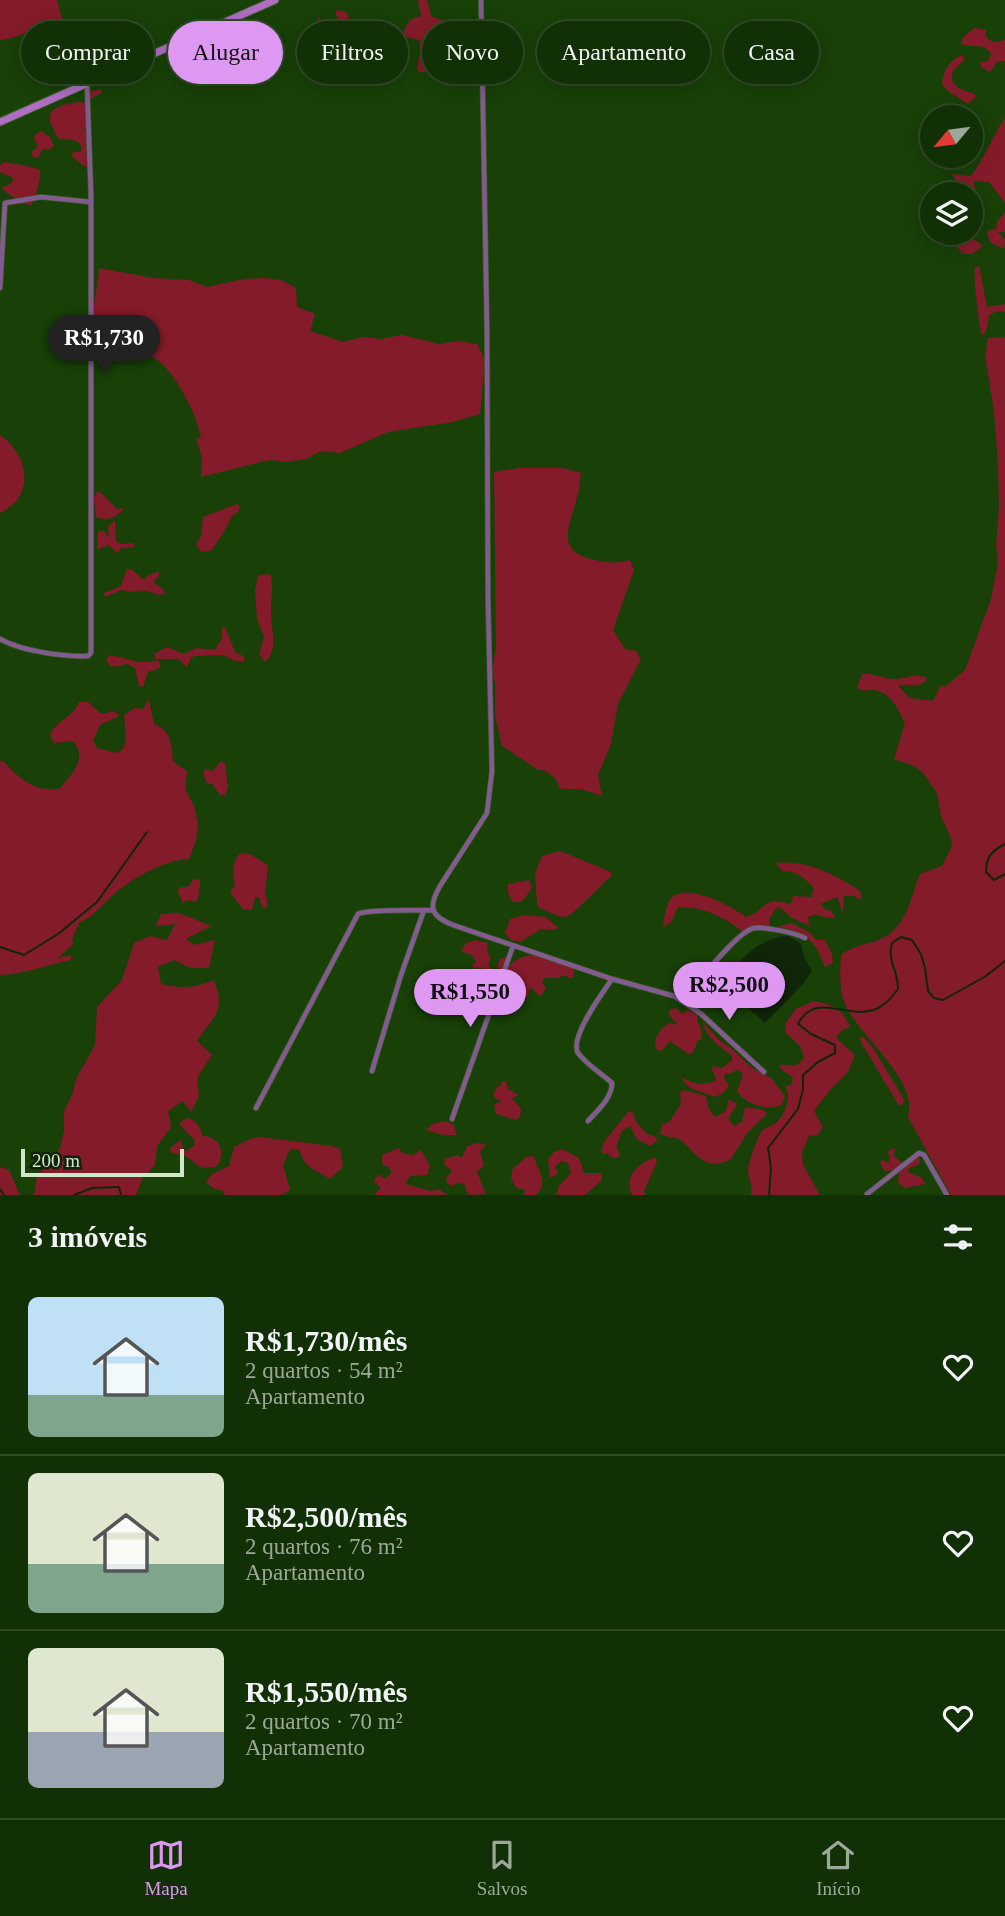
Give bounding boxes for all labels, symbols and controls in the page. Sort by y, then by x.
chip: Comprar [21,21,154,84]
chip: Alugar [168,21,283,84]
chip: Filtros [297,21,408,84]
chip: Novo [422,21,523,84]
chip: Apartamento [537,21,710,84]
chip: Casa [724,21,819,84]
north arrow [920,105,984,168]
map controls [920,105,983,245]
button: layers [920,182,983,245]
pin: R$1,730 [39,316,169,375]
text: R$1,730 [64,325,144,350]
pin: R$2,500 [664,962,794,1022]
pin: R$1,550 [405,970,535,1029]
text: R$2,500 [689,972,769,997]
text: R$1,550 [430,979,510,1004]
scale bar [21,1146,184,1178]
text: 200 m [32,1150,80,1171]
icon: filters [939,1218,977,1256]
text: 3 imóveis [28,1220,147,1253]
text: R$1,730/mês [245,1324,407,1357]
icon: home [84,1325,168,1409]
icon: heart [939,1348,977,1386]
text: 2 quartos · 54 m² [245,1358,403,1383]
text: Apartamento [245,1384,365,1409]
text: R$2,500/mês [245,1500,407,1533]
icon: home [84,1501,168,1585]
icon: heart [939,1524,977,1562]
text: 2 quartos · 76 m² [245,1534,403,1559]
text: Apartamento [245,1560,365,1585]
text: R$1,550/mês [245,1675,407,1708]
icon: home [84,1676,168,1760]
icon: heart [939,1699,977,1737]
text: 2 quartos · 70 m² [245,1709,403,1734]
text: Apartamento [245,1735,365,1760]
tab: Mapa [144,1836,188,1900]
tab: Salvos [477,1836,527,1900]
tab: Início [816,1836,861,1900]

